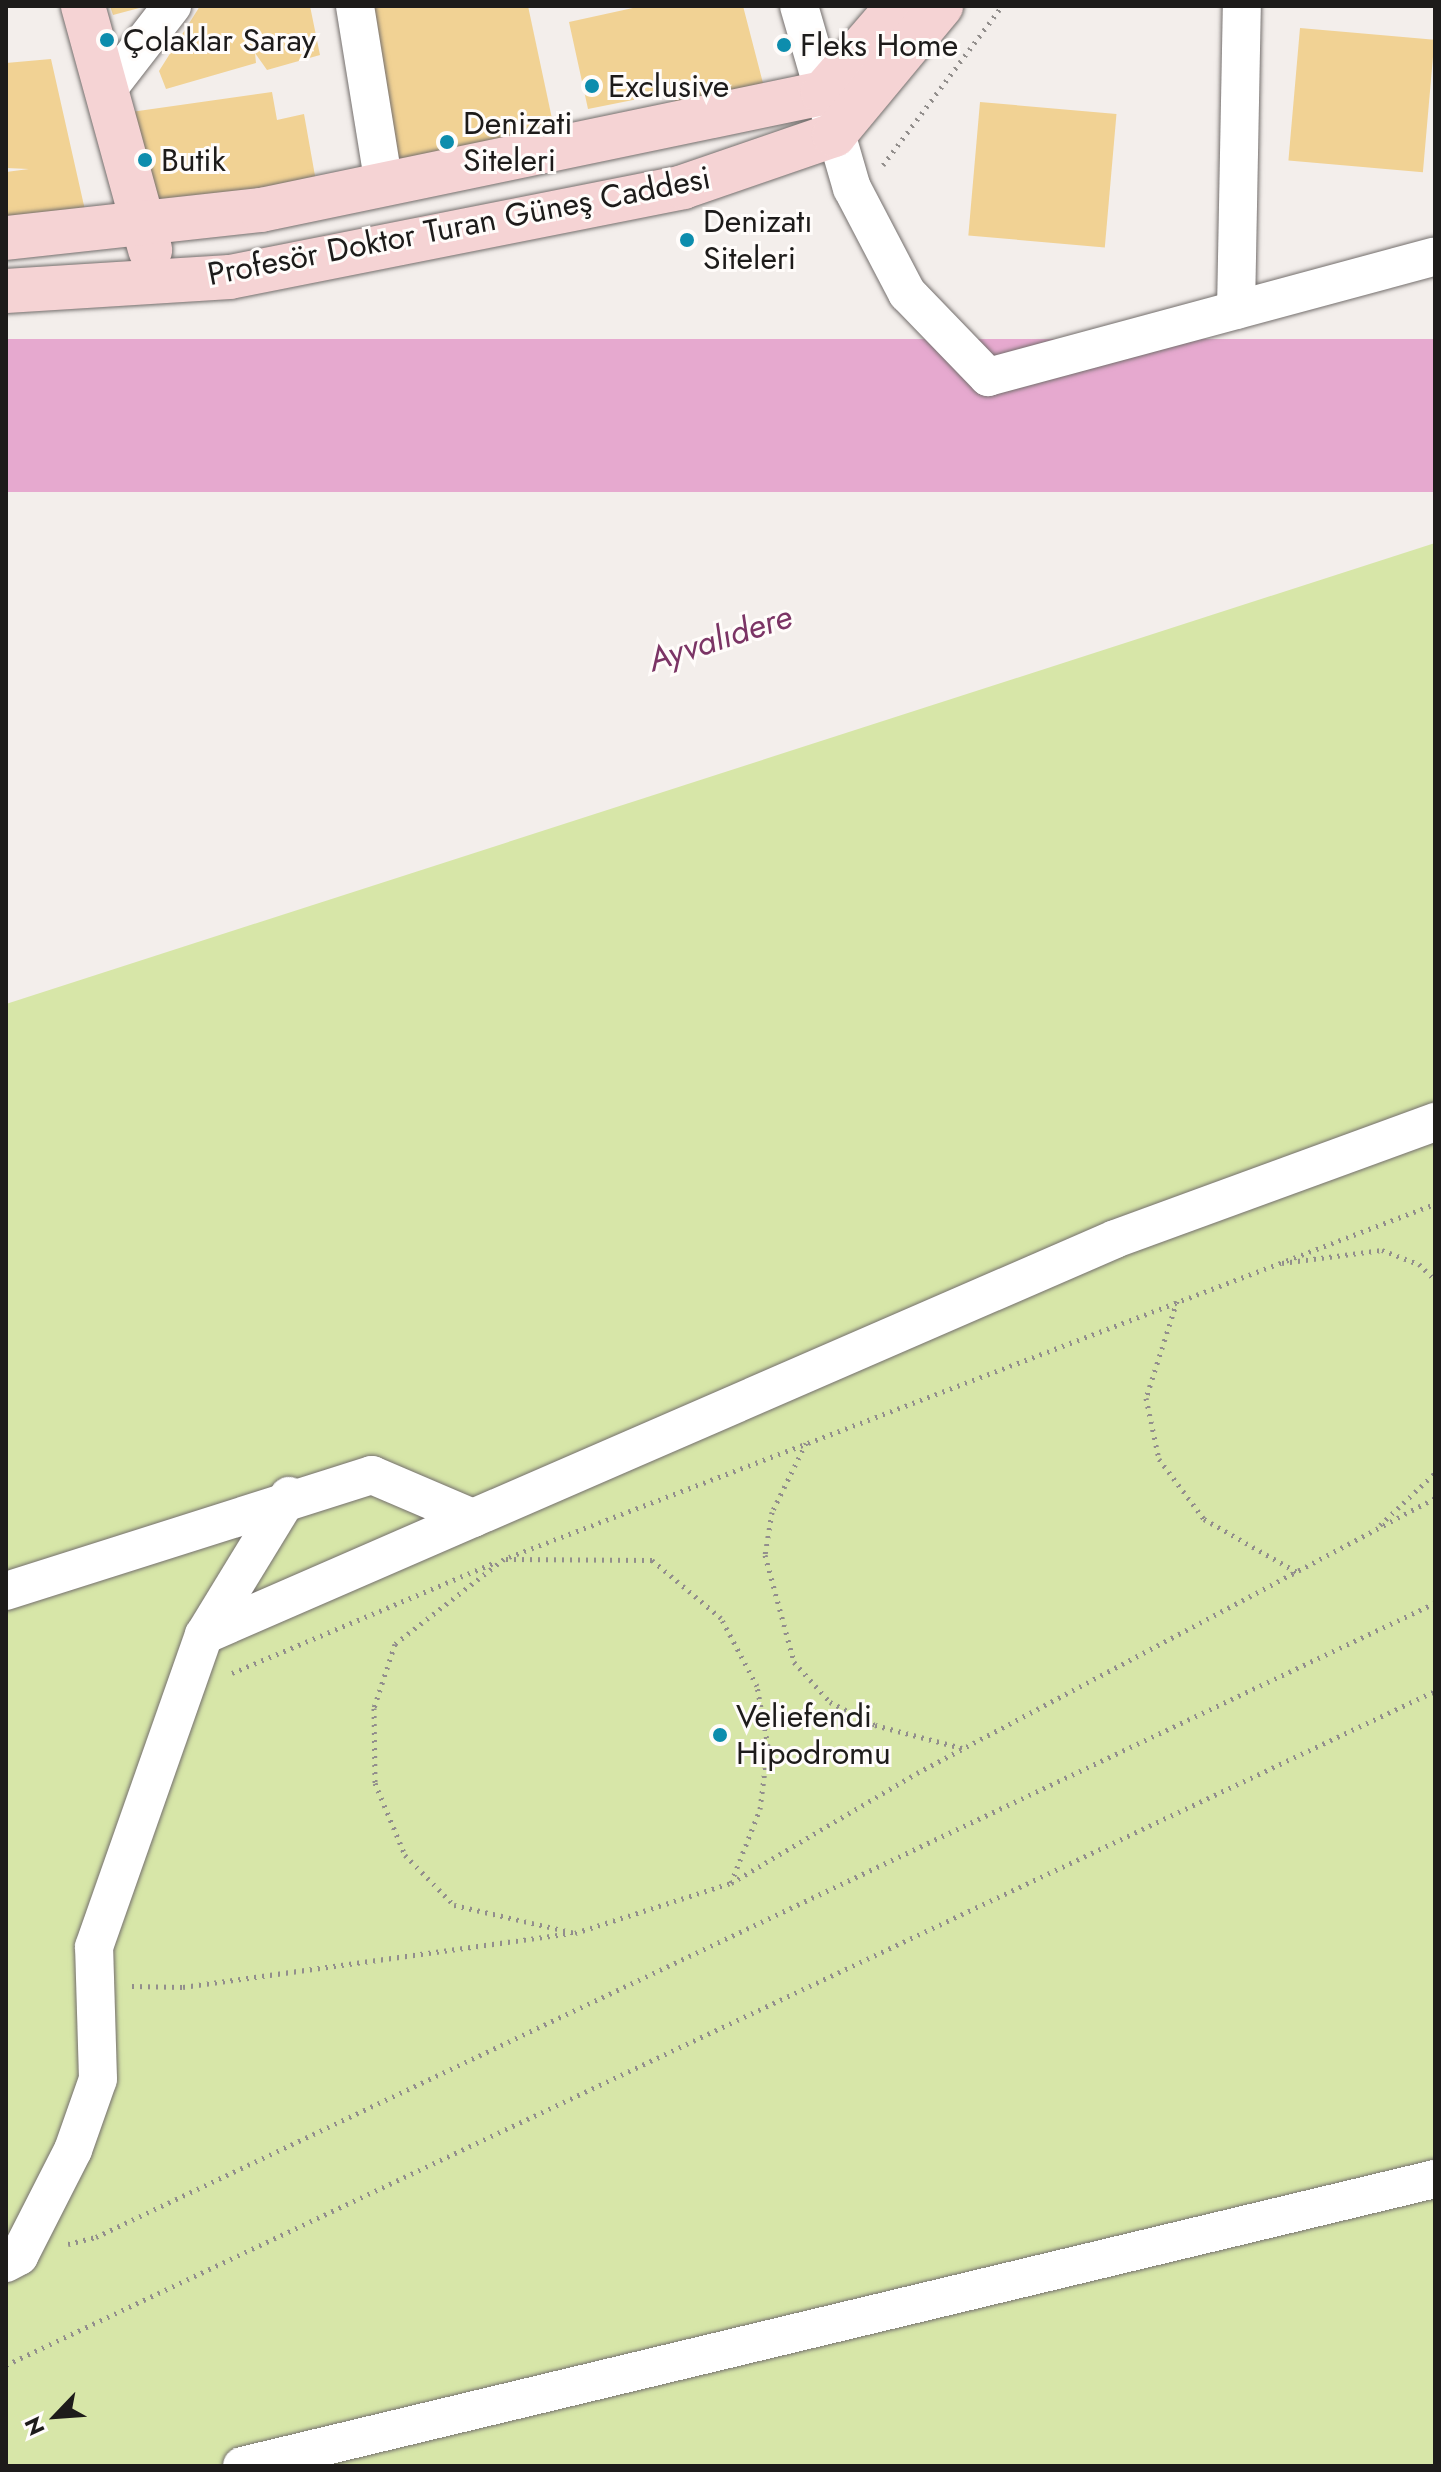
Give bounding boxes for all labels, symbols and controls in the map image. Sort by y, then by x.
place label: Çolaklar Saray [123,21,316,59]
place label: Fleks Home [800,26,958,64]
marker: Çolaklar Saray [98,31,116,49]
marker: Fleks Home [775,36,793,54]
place label: Exclusive [608,67,729,105]
marker: Exclusive [583,77,601,95]
place label: Denizati Siteleri [463,105,572,180]
marker: Denizati Siteleri [438,133,456,151]
place label: Butik [161,141,226,179]
marker: Butik [136,151,154,169]
street label: Profesör Doktor Turan Güneş Caddesi [204,158,714,294]
place label: Denizatı Siteleri [703,203,812,278]
marker: Denizatı Siteleri [678,231,696,249]
water label: Ayvalıdere [643,596,797,680]
place label: Veliefendi Hipodromu [736,1698,891,1773]
marker: Veliefendi Hipodromu [711,1726,729,1744]
north arrow [16,2376,96,2456]
text: N [16,2411,52,2441]

